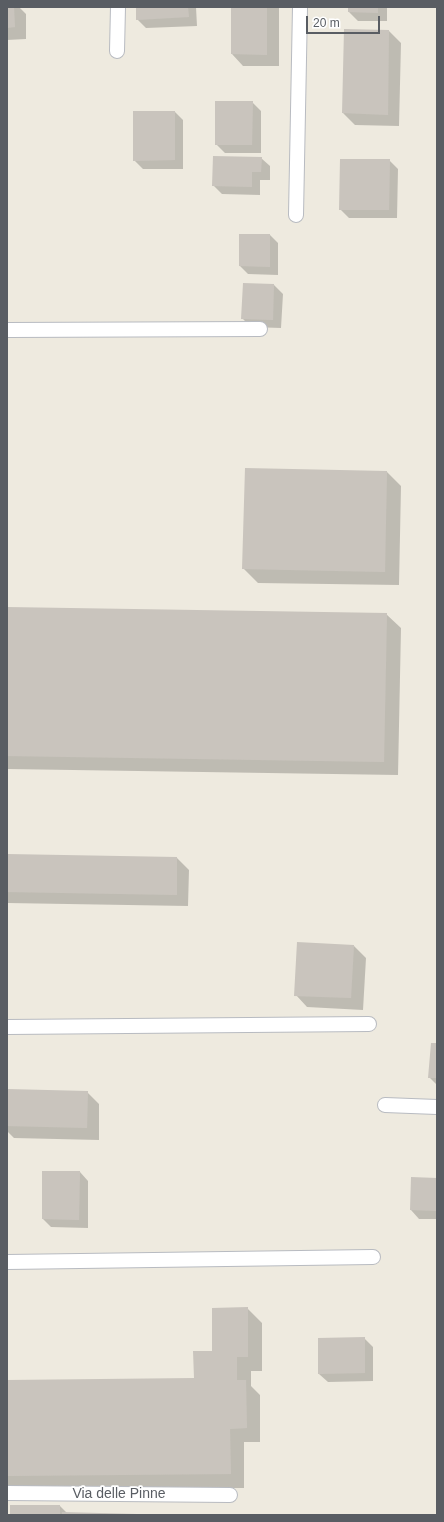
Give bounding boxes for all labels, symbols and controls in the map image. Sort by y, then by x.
scale bar [308,8,382,34]
text: 20 m [313,16,340,30]
street label: Via delle Pinne [72,1486,166,1502]

